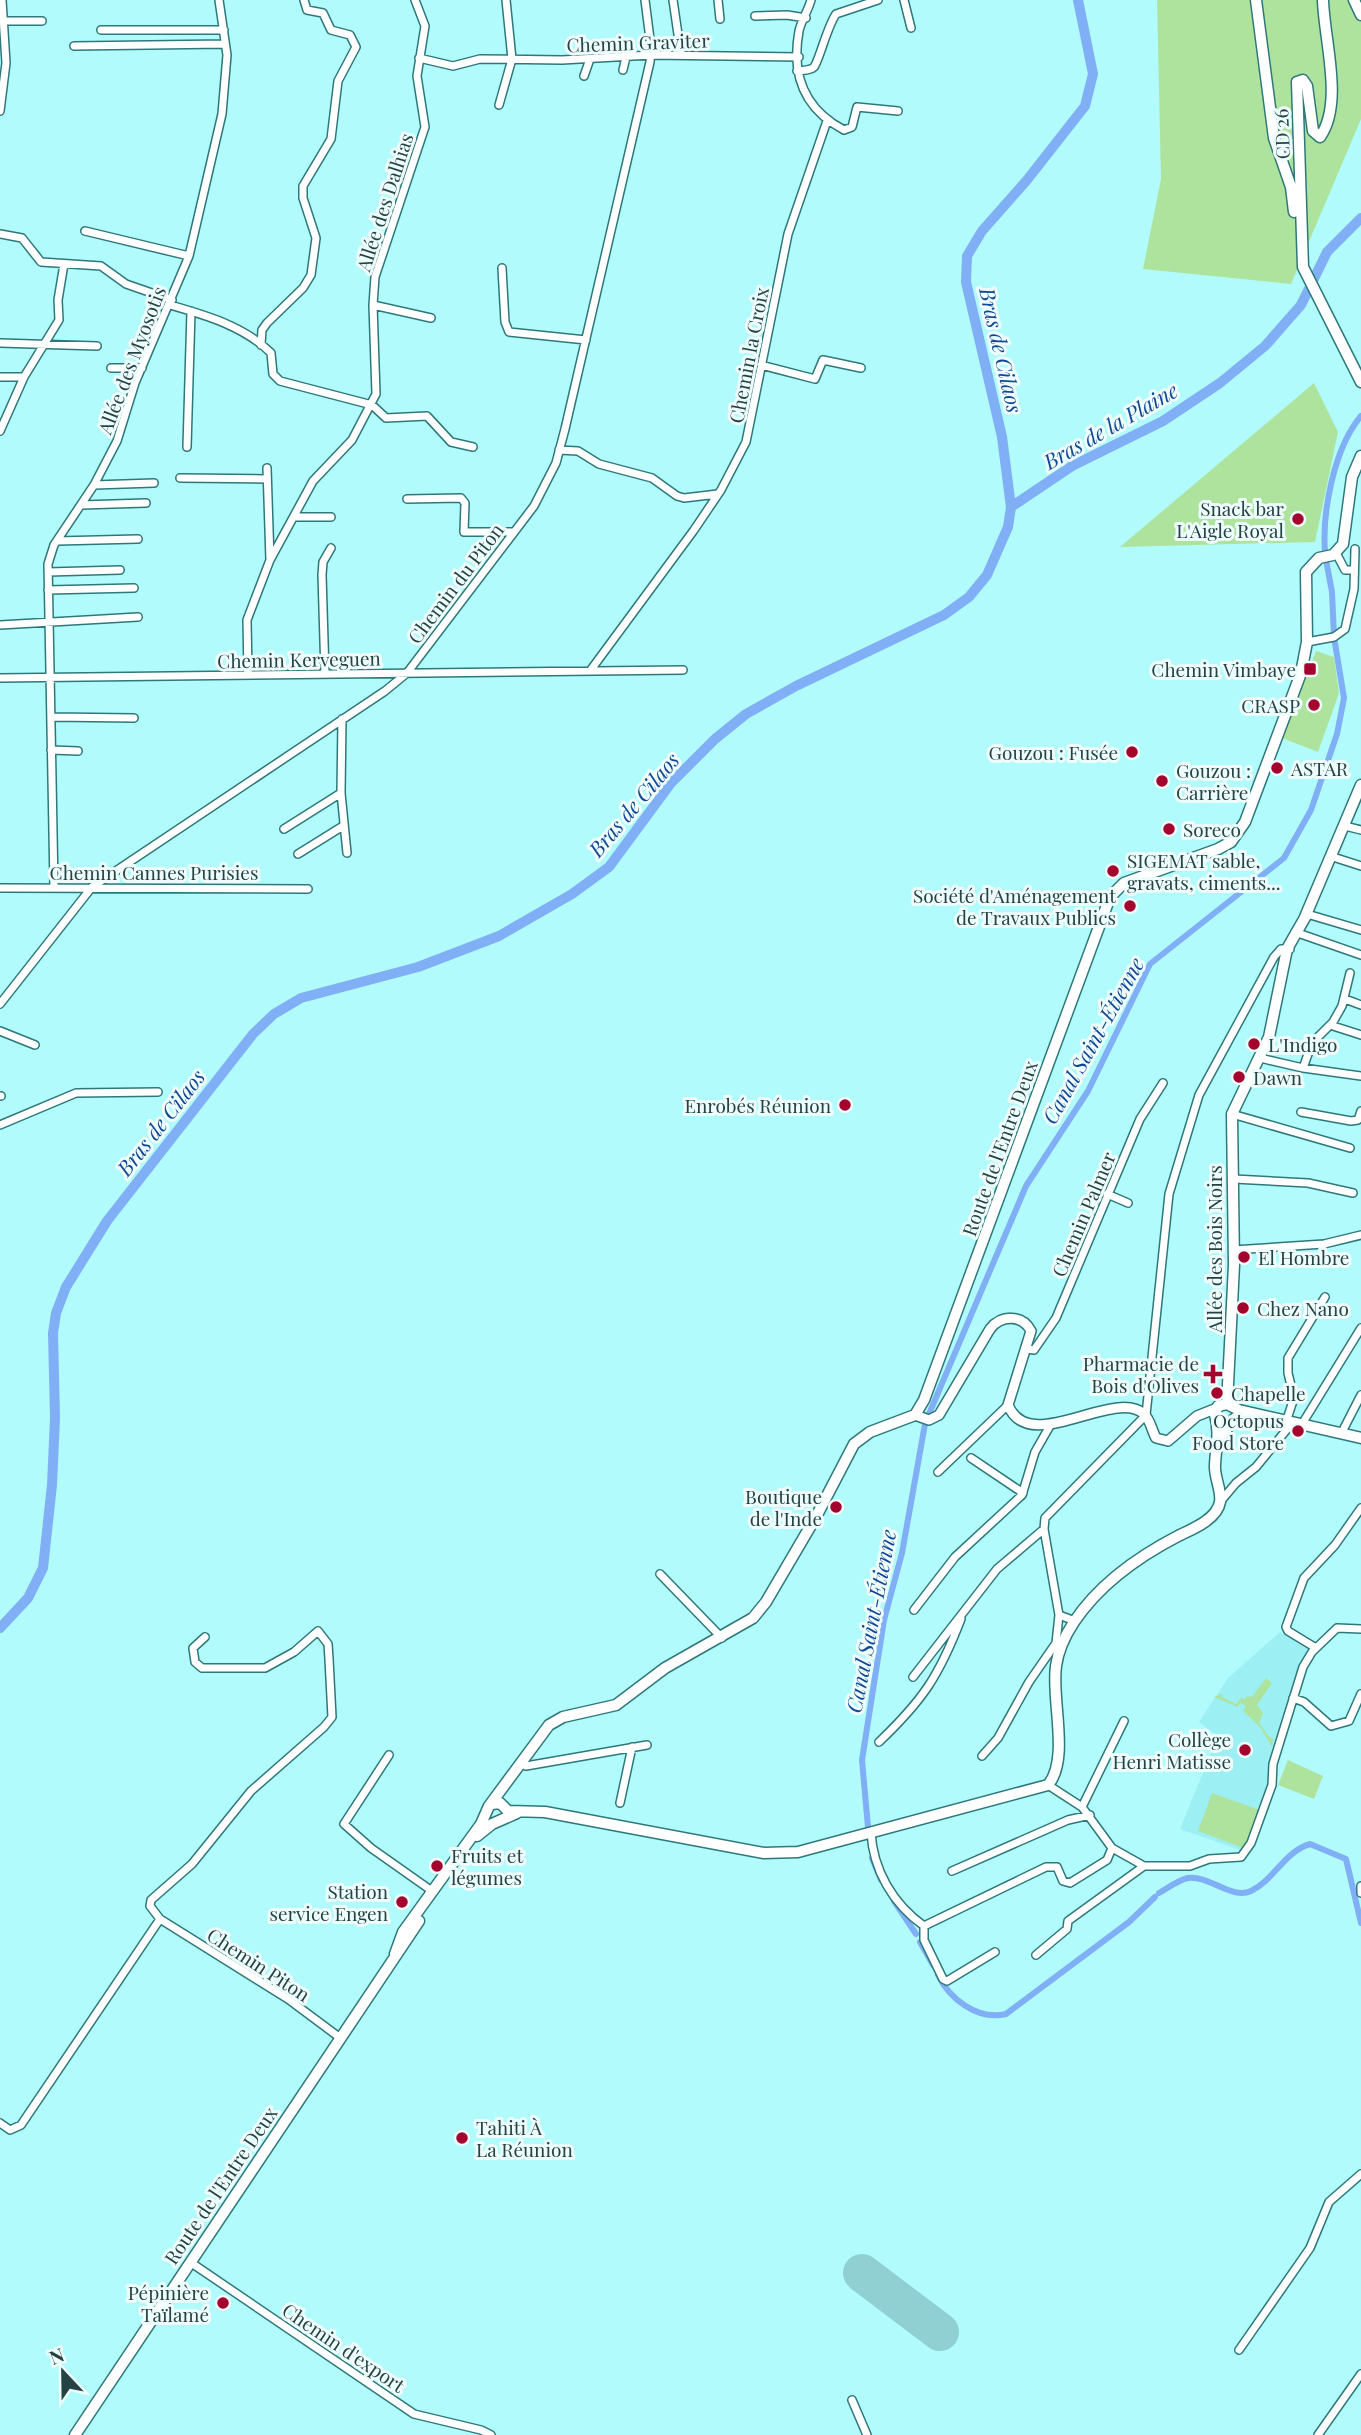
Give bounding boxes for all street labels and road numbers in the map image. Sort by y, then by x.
street label: Chemin Graviter [566,26,711,57]
street label: CD 26 [1267,108,1295,160]
street label: Allée des Dalhias [349,130,419,275]
street label: Allée des Myosotis [91,282,171,439]
street label: Chemin la Croix [722,285,774,425]
street label: Chemin du Piton [401,517,509,648]
street label: Chemin Kerveguen [217,645,382,673]
street label: Chemin Cannes Purisies [50,859,258,885]
street label: Route de l'Entre Deux [955,1057,1043,1239]
street label: Chemin Palmer [1045,1147,1121,1280]
street label: Allée des Bois Noirs [1201,1165,1227,1334]
street label: Chemin Piton [203,1921,316,2007]
street label: Route de l'Entre Deux [157,2101,283,2269]
street label: Chemin d'export [278,2296,411,2398]

